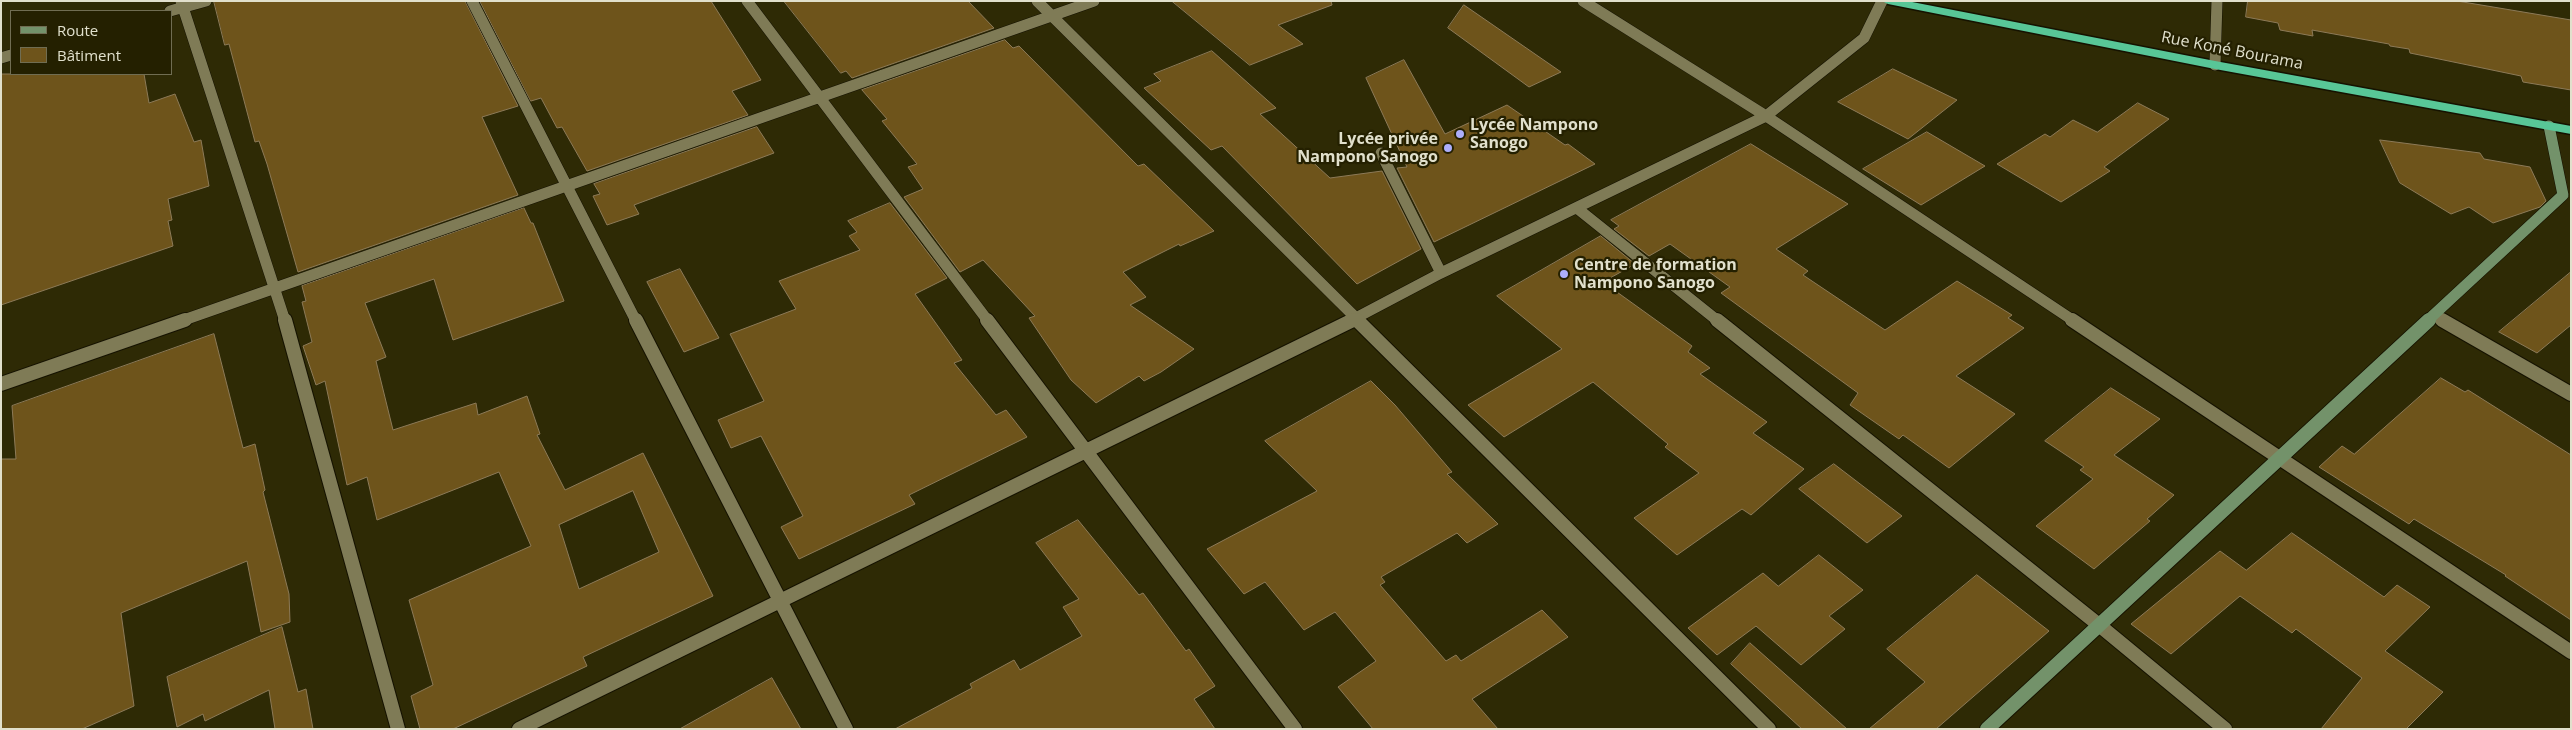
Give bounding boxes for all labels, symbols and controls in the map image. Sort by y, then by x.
legend [10,10,172,75]
text: Route [57,20,98,40]
street label: Rue Koné Bourama [2159,28,2305,74]
text: Bâtiment [57,45,121,65]
place label: Lycée Nampono Sanogo [1470,115,1598,153]
marker: Lycée Nampono Sanogo [1454,128,1466,140]
place label: Lycée privée Nampono Sanogo [1297,129,1438,167]
marker: Lycée privée Nampono Sanogo [1442,142,1454,154]
place label: Centre de formation Nampono Sanogo [1574,255,1737,293]
marker: Centre de formation Nampono Sanogo [1558,268,1570,280]

